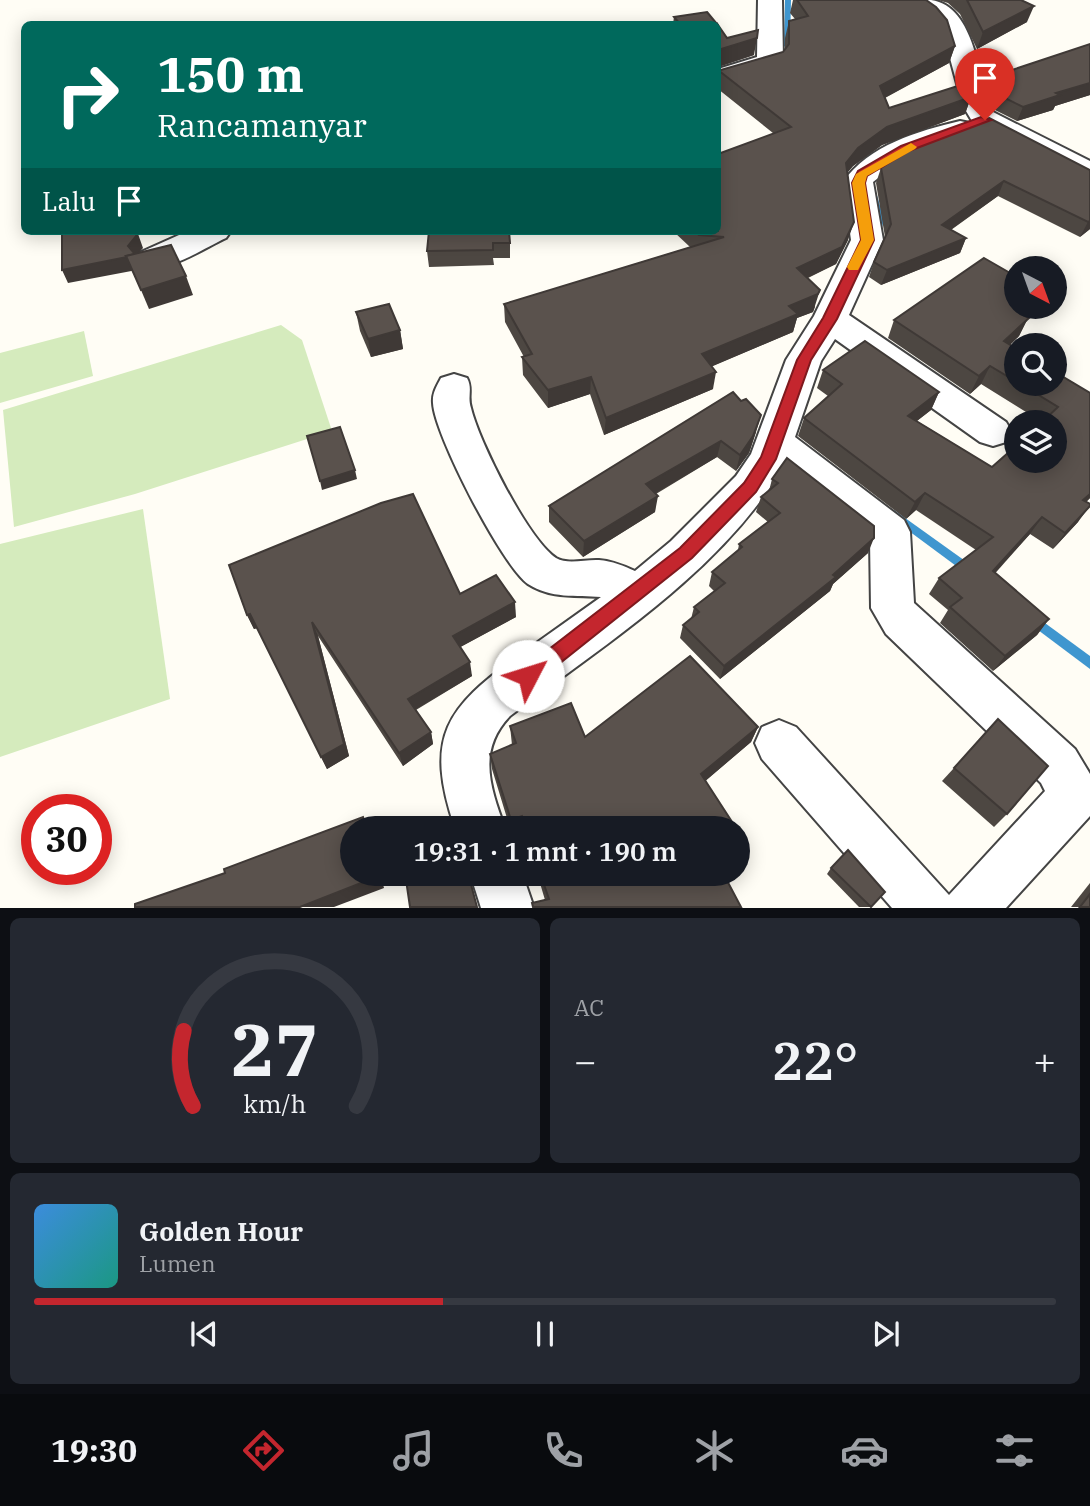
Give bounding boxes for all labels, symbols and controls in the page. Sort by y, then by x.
text: 150 m [157,42,304,105]
pin [955,48,1015,120]
icon: right [42,49,133,140]
icon: arrive [966,59,1004,97]
text: Rancamanyar [157,104,367,146]
icon: arrive [110,182,148,220]
text: Lalu [42,184,96,218]
north arrow [1004,256,1068,318]
map controls [1004,256,1067,473]
button: search [1004,333,1067,396]
button: layers [1004,410,1067,473]
position arrow [491,639,565,713]
speed limit sign: 30 [21,794,112,885]
text: 19:31 · 1 mnt · 190 m [413,834,677,868]
text: AC [574,992,604,1022]
text: 27 [231,1002,319,1097]
text: 22° [772,1027,858,1094]
text: − [574,1036,597,1085]
text: + [1033,1036,1056,1085]
text: km/h [243,1087,307,1120]
text: Golden Hour [139,1214,303,1248]
text: Lumen [139,1248,216,1278]
icon: previous [185,1315,223,1353]
icon: pause [526,1315,564,1353]
icon: next [867,1315,905,1353]
icon: directions [239,1426,288,1475]
icon: music [389,1426,438,1475]
icon: phone [539,1426,588,1475]
icon: climate [690,1426,739,1475]
icon: car [840,1426,889,1475]
icon: filters [990,1426,1039,1475]
text: 19:30 [51,1429,137,1471]

